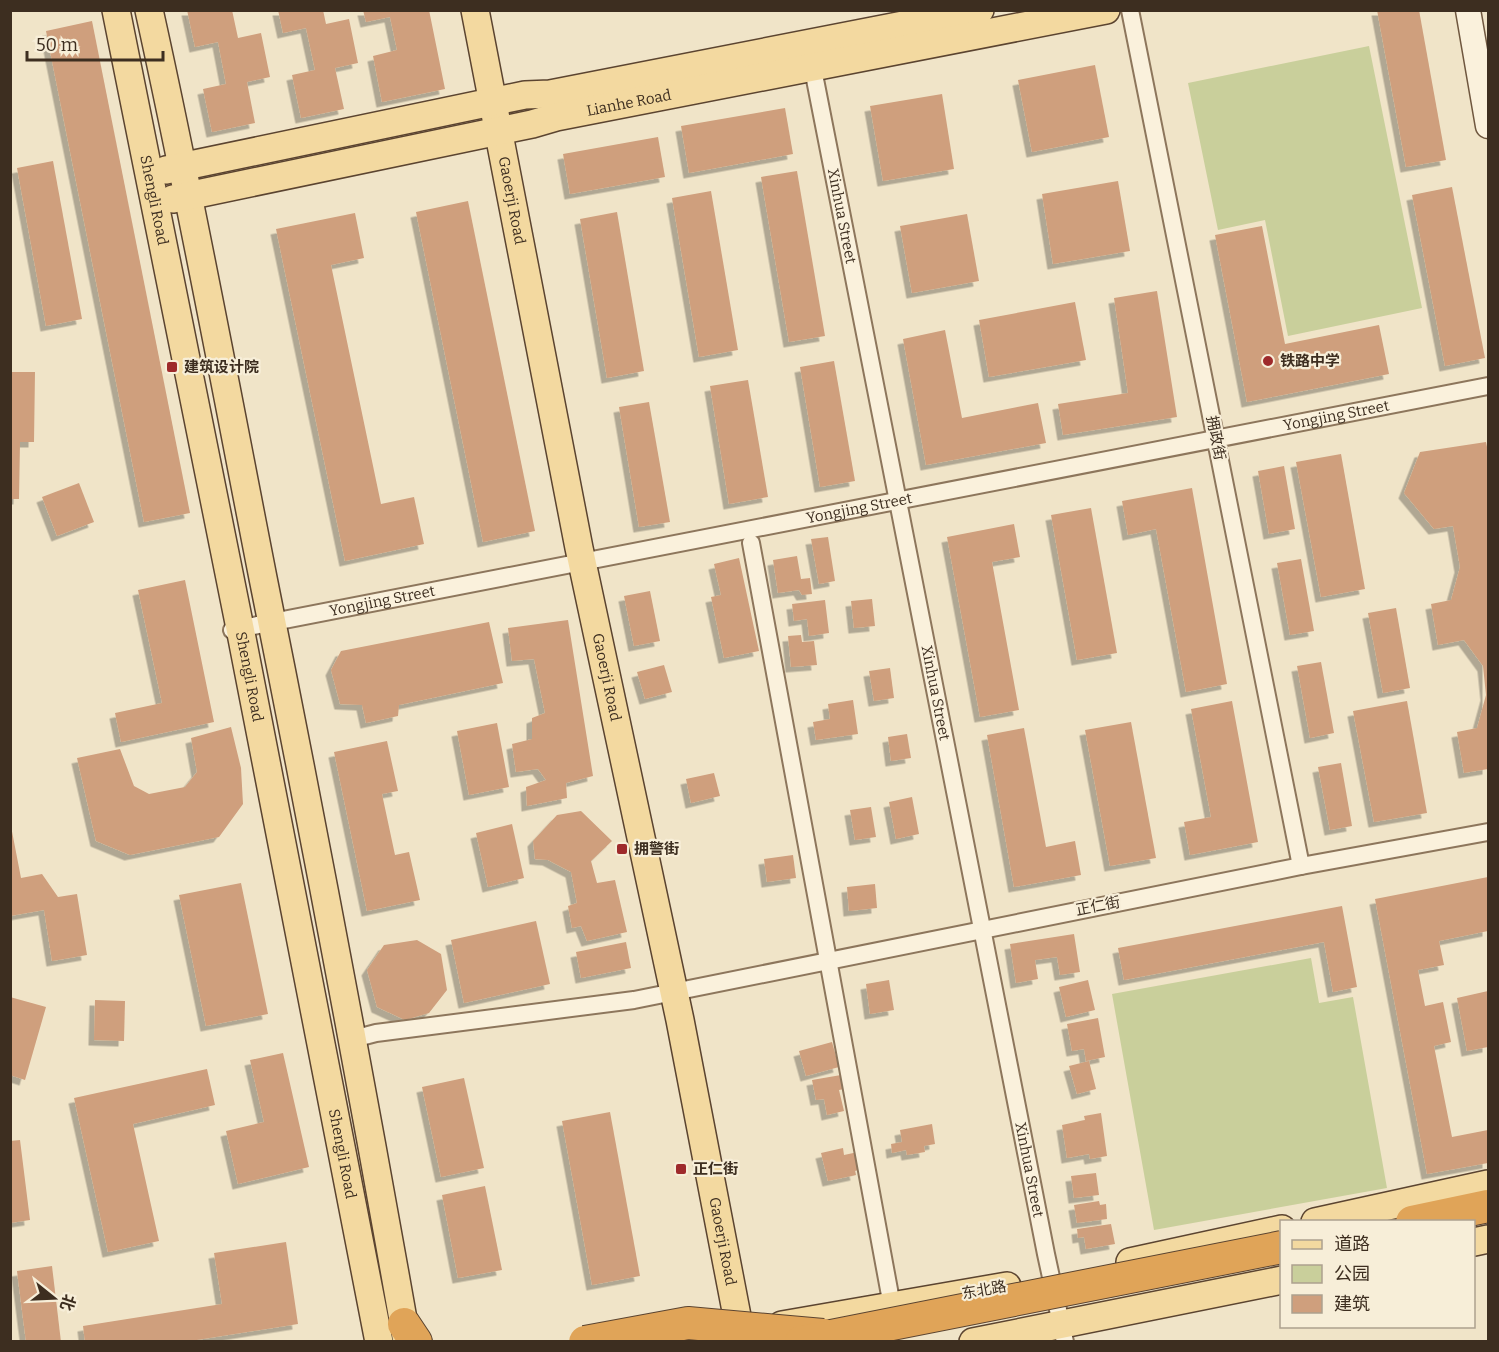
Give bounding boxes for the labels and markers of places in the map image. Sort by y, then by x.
place label: 铁路中学 [1280,352,1340,370]
marker: 铁路中学 [1261,354,1275,368]
place label: 建筑设计院 [184,358,259,376]
marker: 建筑设计院 [165,360,179,374]
place label: 拥警街 [634,840,679,858]
marker: 拥警街 [615,842,629,856]
place label: 正仁街 [693,1160,738,1178]
marker: 正仁街 [674,1162,688,1176]

